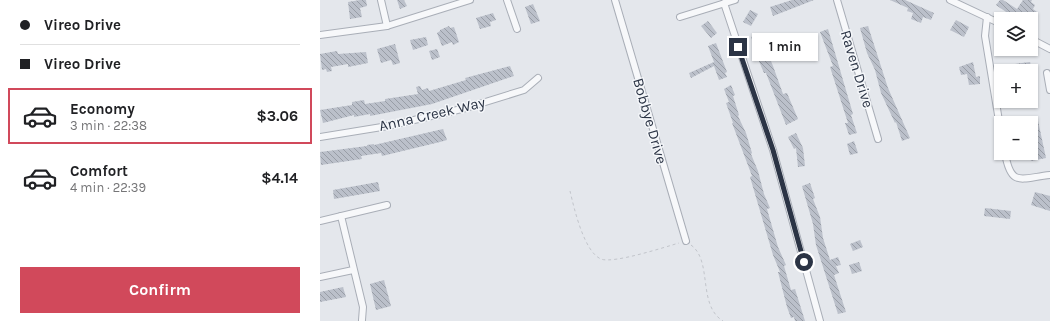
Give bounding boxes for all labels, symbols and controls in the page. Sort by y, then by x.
map controls [994,12,1038,160]
button: layers [994,12,1038,56]
text: Vireo Drive [44,16,121,34]
street label: Raven Drive [837,28,877,110]
callout: 1 min [752,33,818,61]
route end [729,38,747,56]
text: 1 min [769,39,801,54]
text: Vireo Drive [44,55,121,73]
button: + [994,64,1038,108]
street label: Bobbye Drive [629,76,671,166]
street label: Anna Creek Way [377,93,487,135]
icon: car [22,98,58,134]
text: Economy [70,100,135,118]
text: $3.06 [257,107,298,125]
button: − [994,116,1038,160]
text: 3 min · 22:38 [70,118,147,133]
icon: car [22,160,58,196]
text: Comfort [70,162,128,180]
text: $4.14 [261,169,298,187]
text: 4 min · 22:39 [70,180,146,195]
route start [795,253,813,271]
button: Confirm [20,267,300,313]

